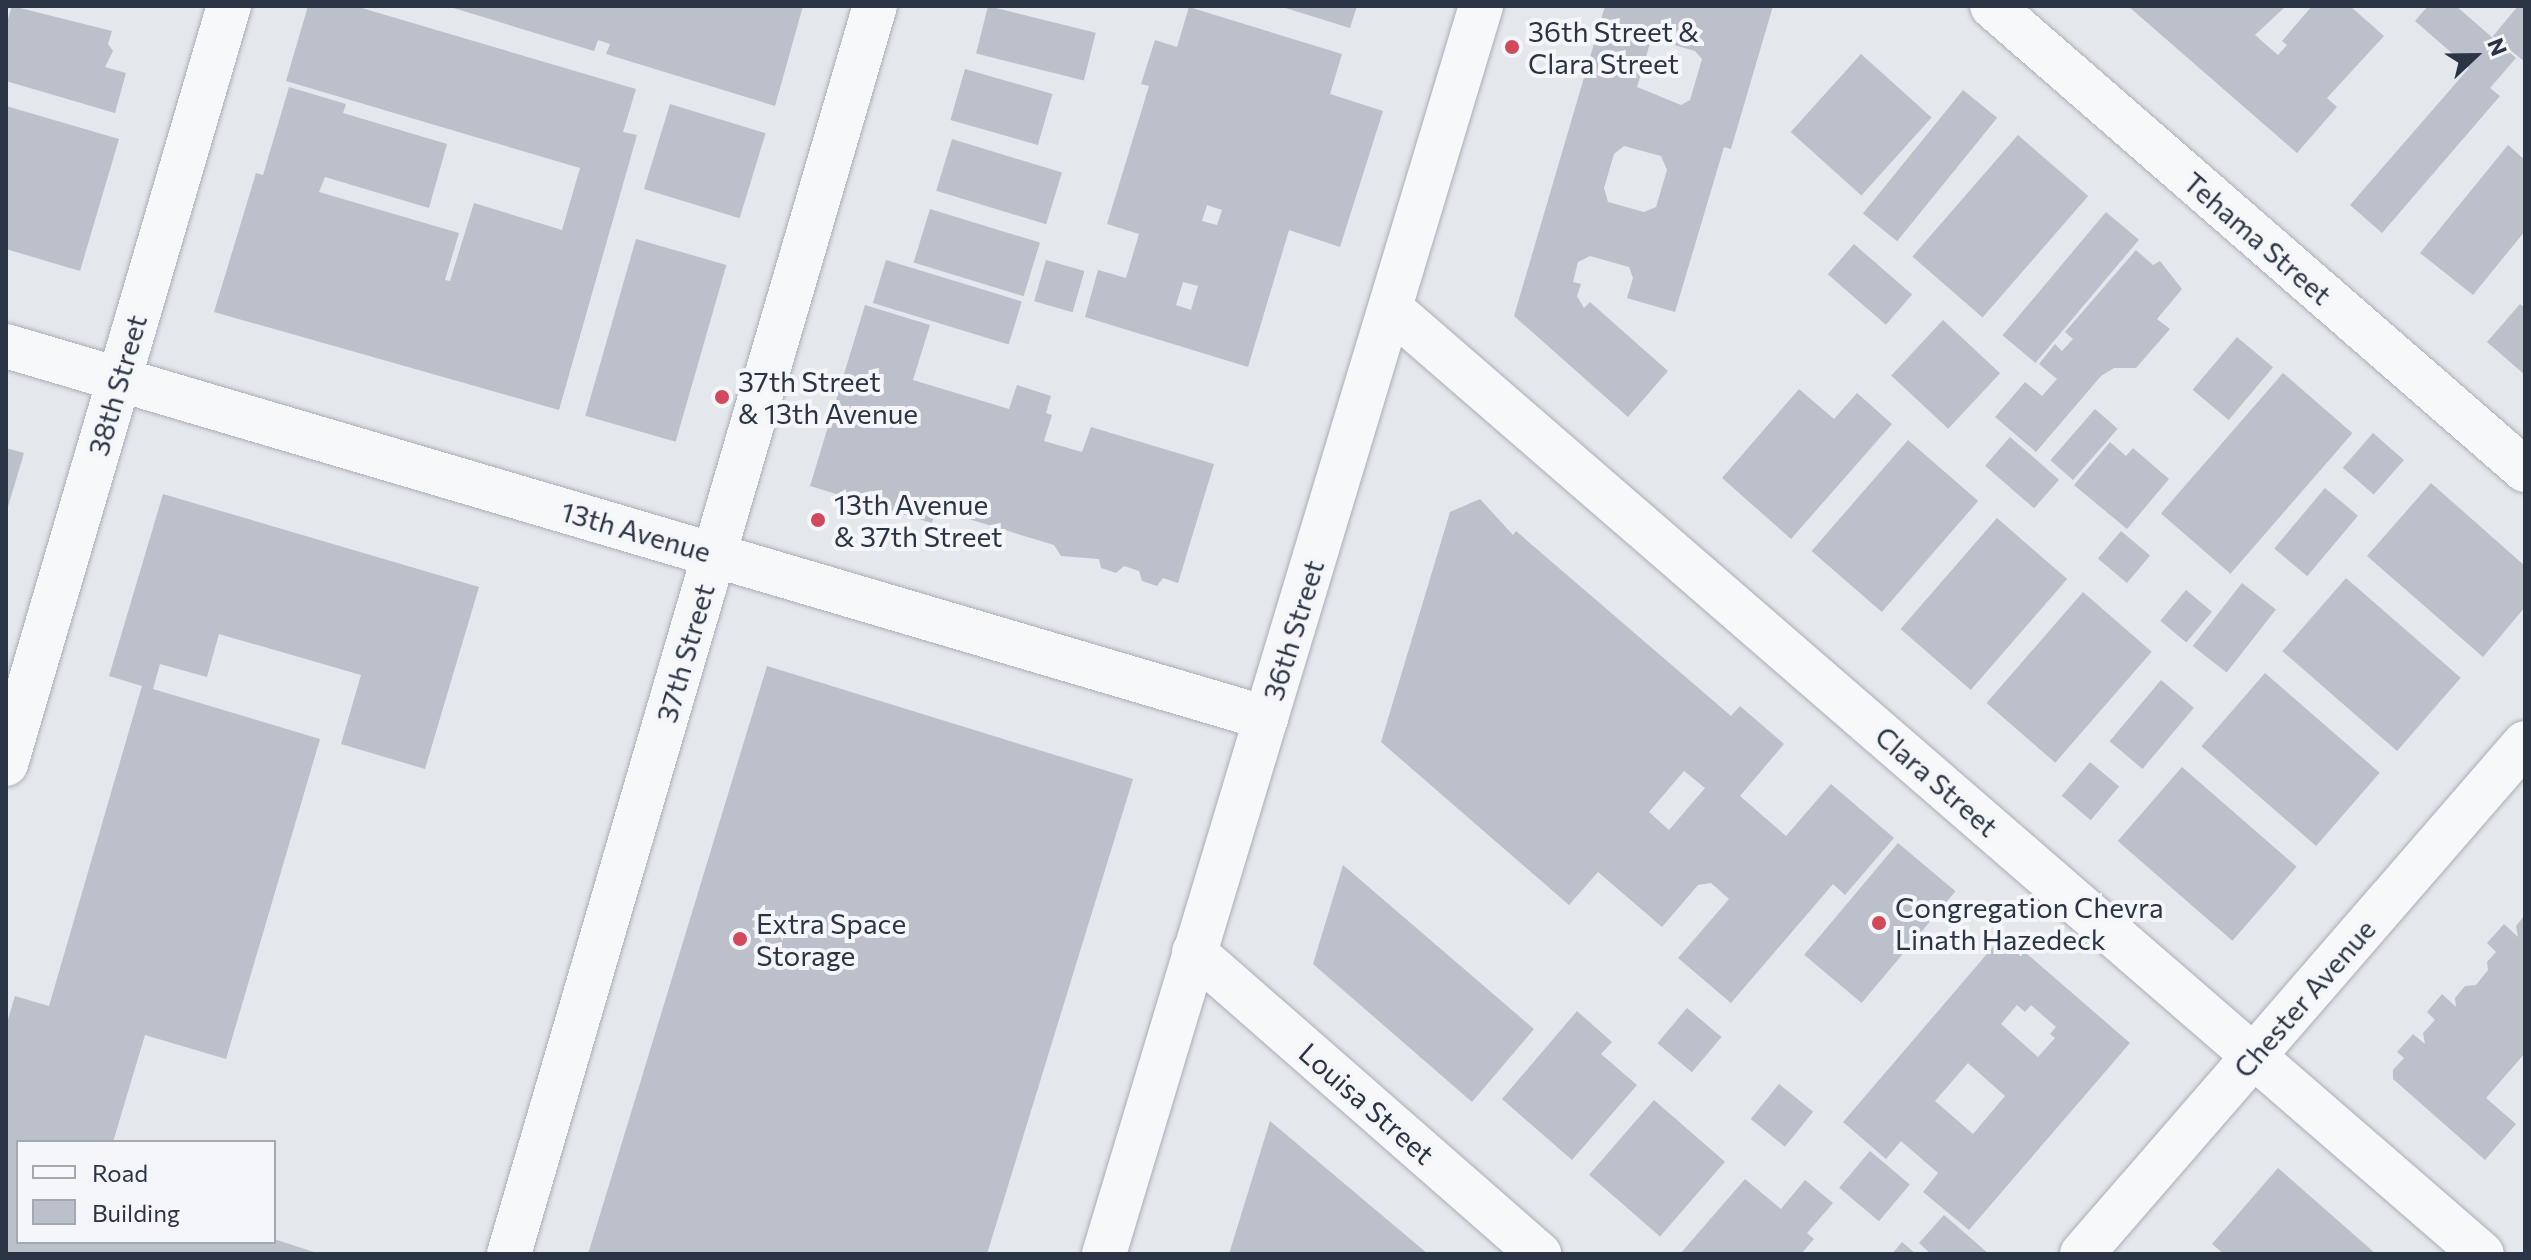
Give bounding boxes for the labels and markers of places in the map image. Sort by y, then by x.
place label: 36th Street & Clara Street [1528,14,1699,80]
marker: 36th Street & Clara Street [1503,38,1521,56]
place label: 37th Street & 13th Avenue [738,364,918,430]
marker: 37th Street & 13th Avenue [713,388,731,406]
place label: 13th Avenue & 37th Street [834,487,1003,553]
marker: 13th Avenue & 37th Street [809,511,827,529]
place label: Congregation Chevra Linath Hazedeck [1895,890,2164,956]
place label: Extra Space Storage [756,906,906,972]
marker: Congregation Chevra Linath Hazedeck [1870,914,1888,932]
marker: Extra Space Storage [731,930,749,948]

